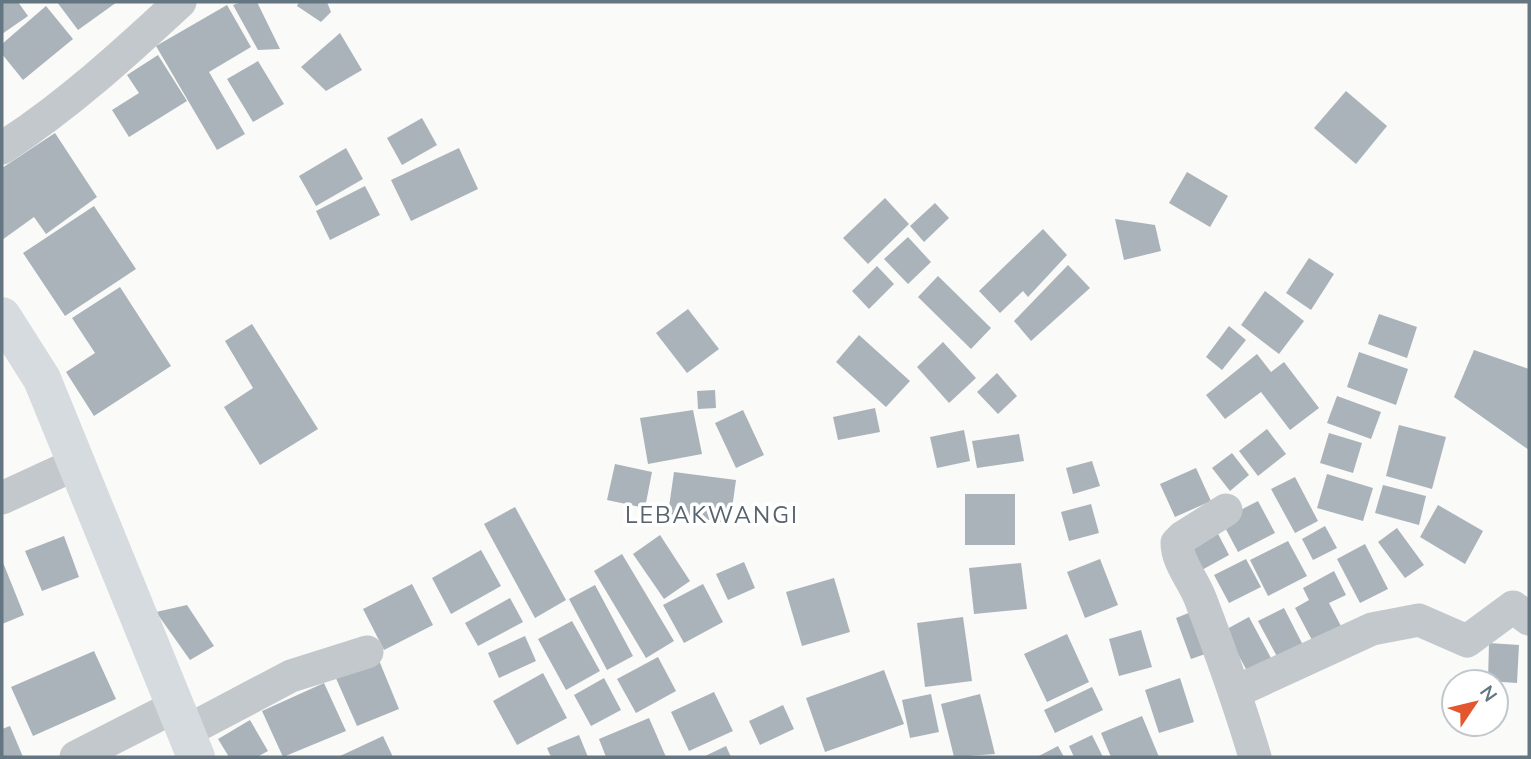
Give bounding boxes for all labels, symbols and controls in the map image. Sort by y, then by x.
district label: LEBAKWANGI [625,500,799,529]
north arrow [1440,668,1510,738]
text: N [1475,680,1503,706]

